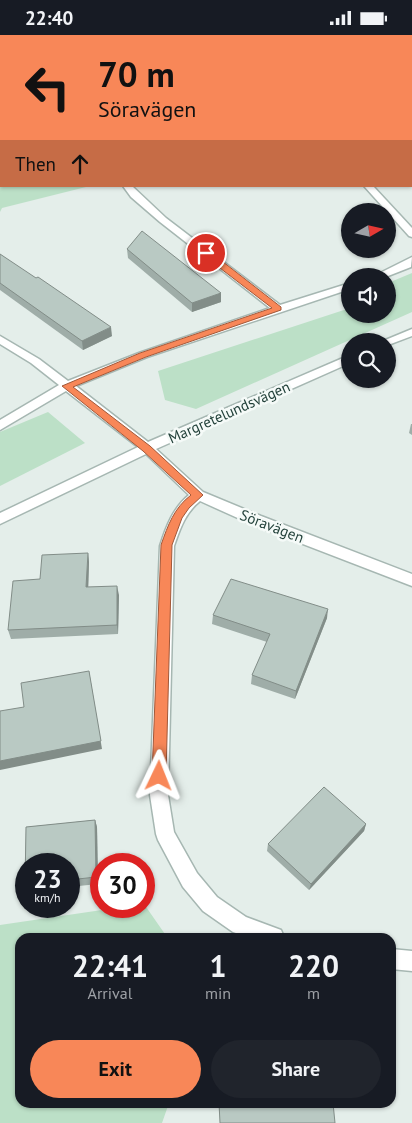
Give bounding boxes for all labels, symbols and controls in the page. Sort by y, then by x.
text: 22:40 [25,6,73,30]
text: 70 m [98,51,175,97]
icon: left [15,55,80,120]
text: Söravägen [98,95,196,123]
icon: ahead [66,150,94,178]
text: Then [15,152,56,176]
north arrow [341,203,396,257]
map controls [341,203,396,388]
pin [185,232,227,274]
icon: arrive [192,239,220,267]
button: sound [341,268,396,323]
button: search [341,333,396,388]
street label: Margretelundsvägen [165,377,293,447]
street label: Söravägen [237,505,307,547]
position arrow [132,749,184,801]
speed limit sign: 30 [90,853,155,918]
text: 23 [33,863,62,895]
text: km/h [34,890,61,905]
text: 22:41 [72,946,148,985]
text: 1 [210,946,227,985]
text: 220 [288,946,339,985]
text: Arrival [88,983,132,1003]
text: min [205,983,231,1003]
text: m [307,983,320,1003]
button: Exit [30,1040,201,1098]
button: Share [211,1040,381,1098]

